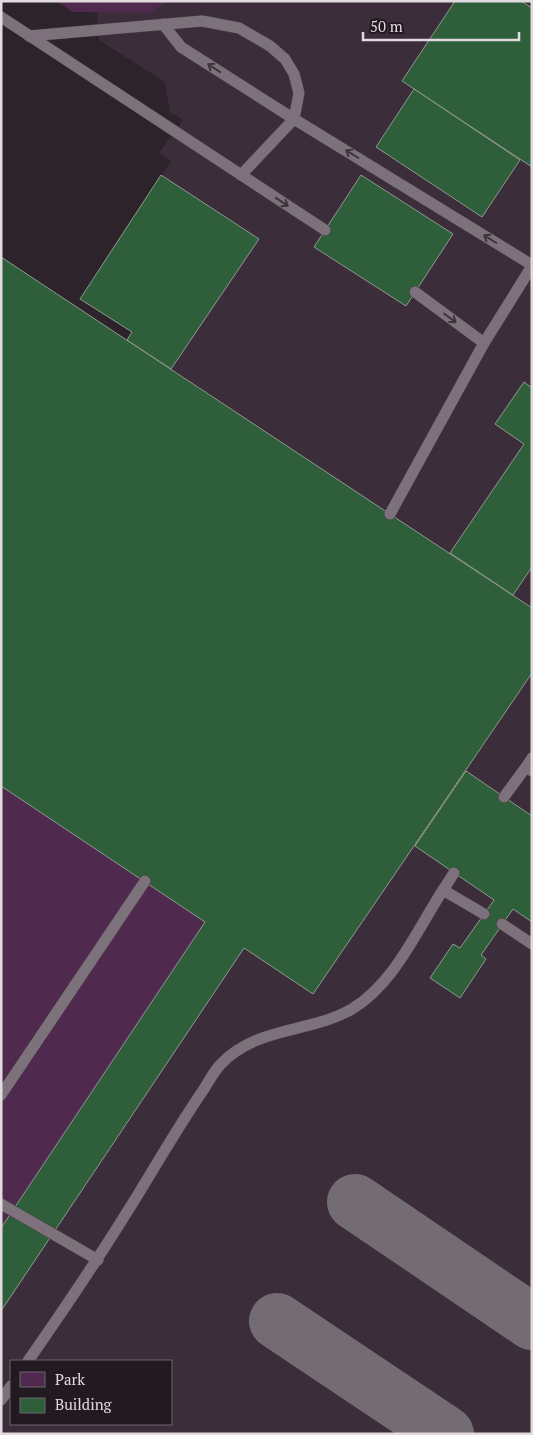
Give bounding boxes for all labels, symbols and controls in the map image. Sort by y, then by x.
scale bar [363,10,519,42]
text: 50 m [370,16,403,36]
one-way arrow [208,63,222,73]
one-way arrow [345,149,359,159]
one-way arrow [275,197,289,207]
one-way arrow [484,234,498,244]
one-way arrow [443,313,457,323]
legend [10,1360,172,1425]
text: Park [55,1369,85,1389]
text: Building [55,1394,113,1414]

